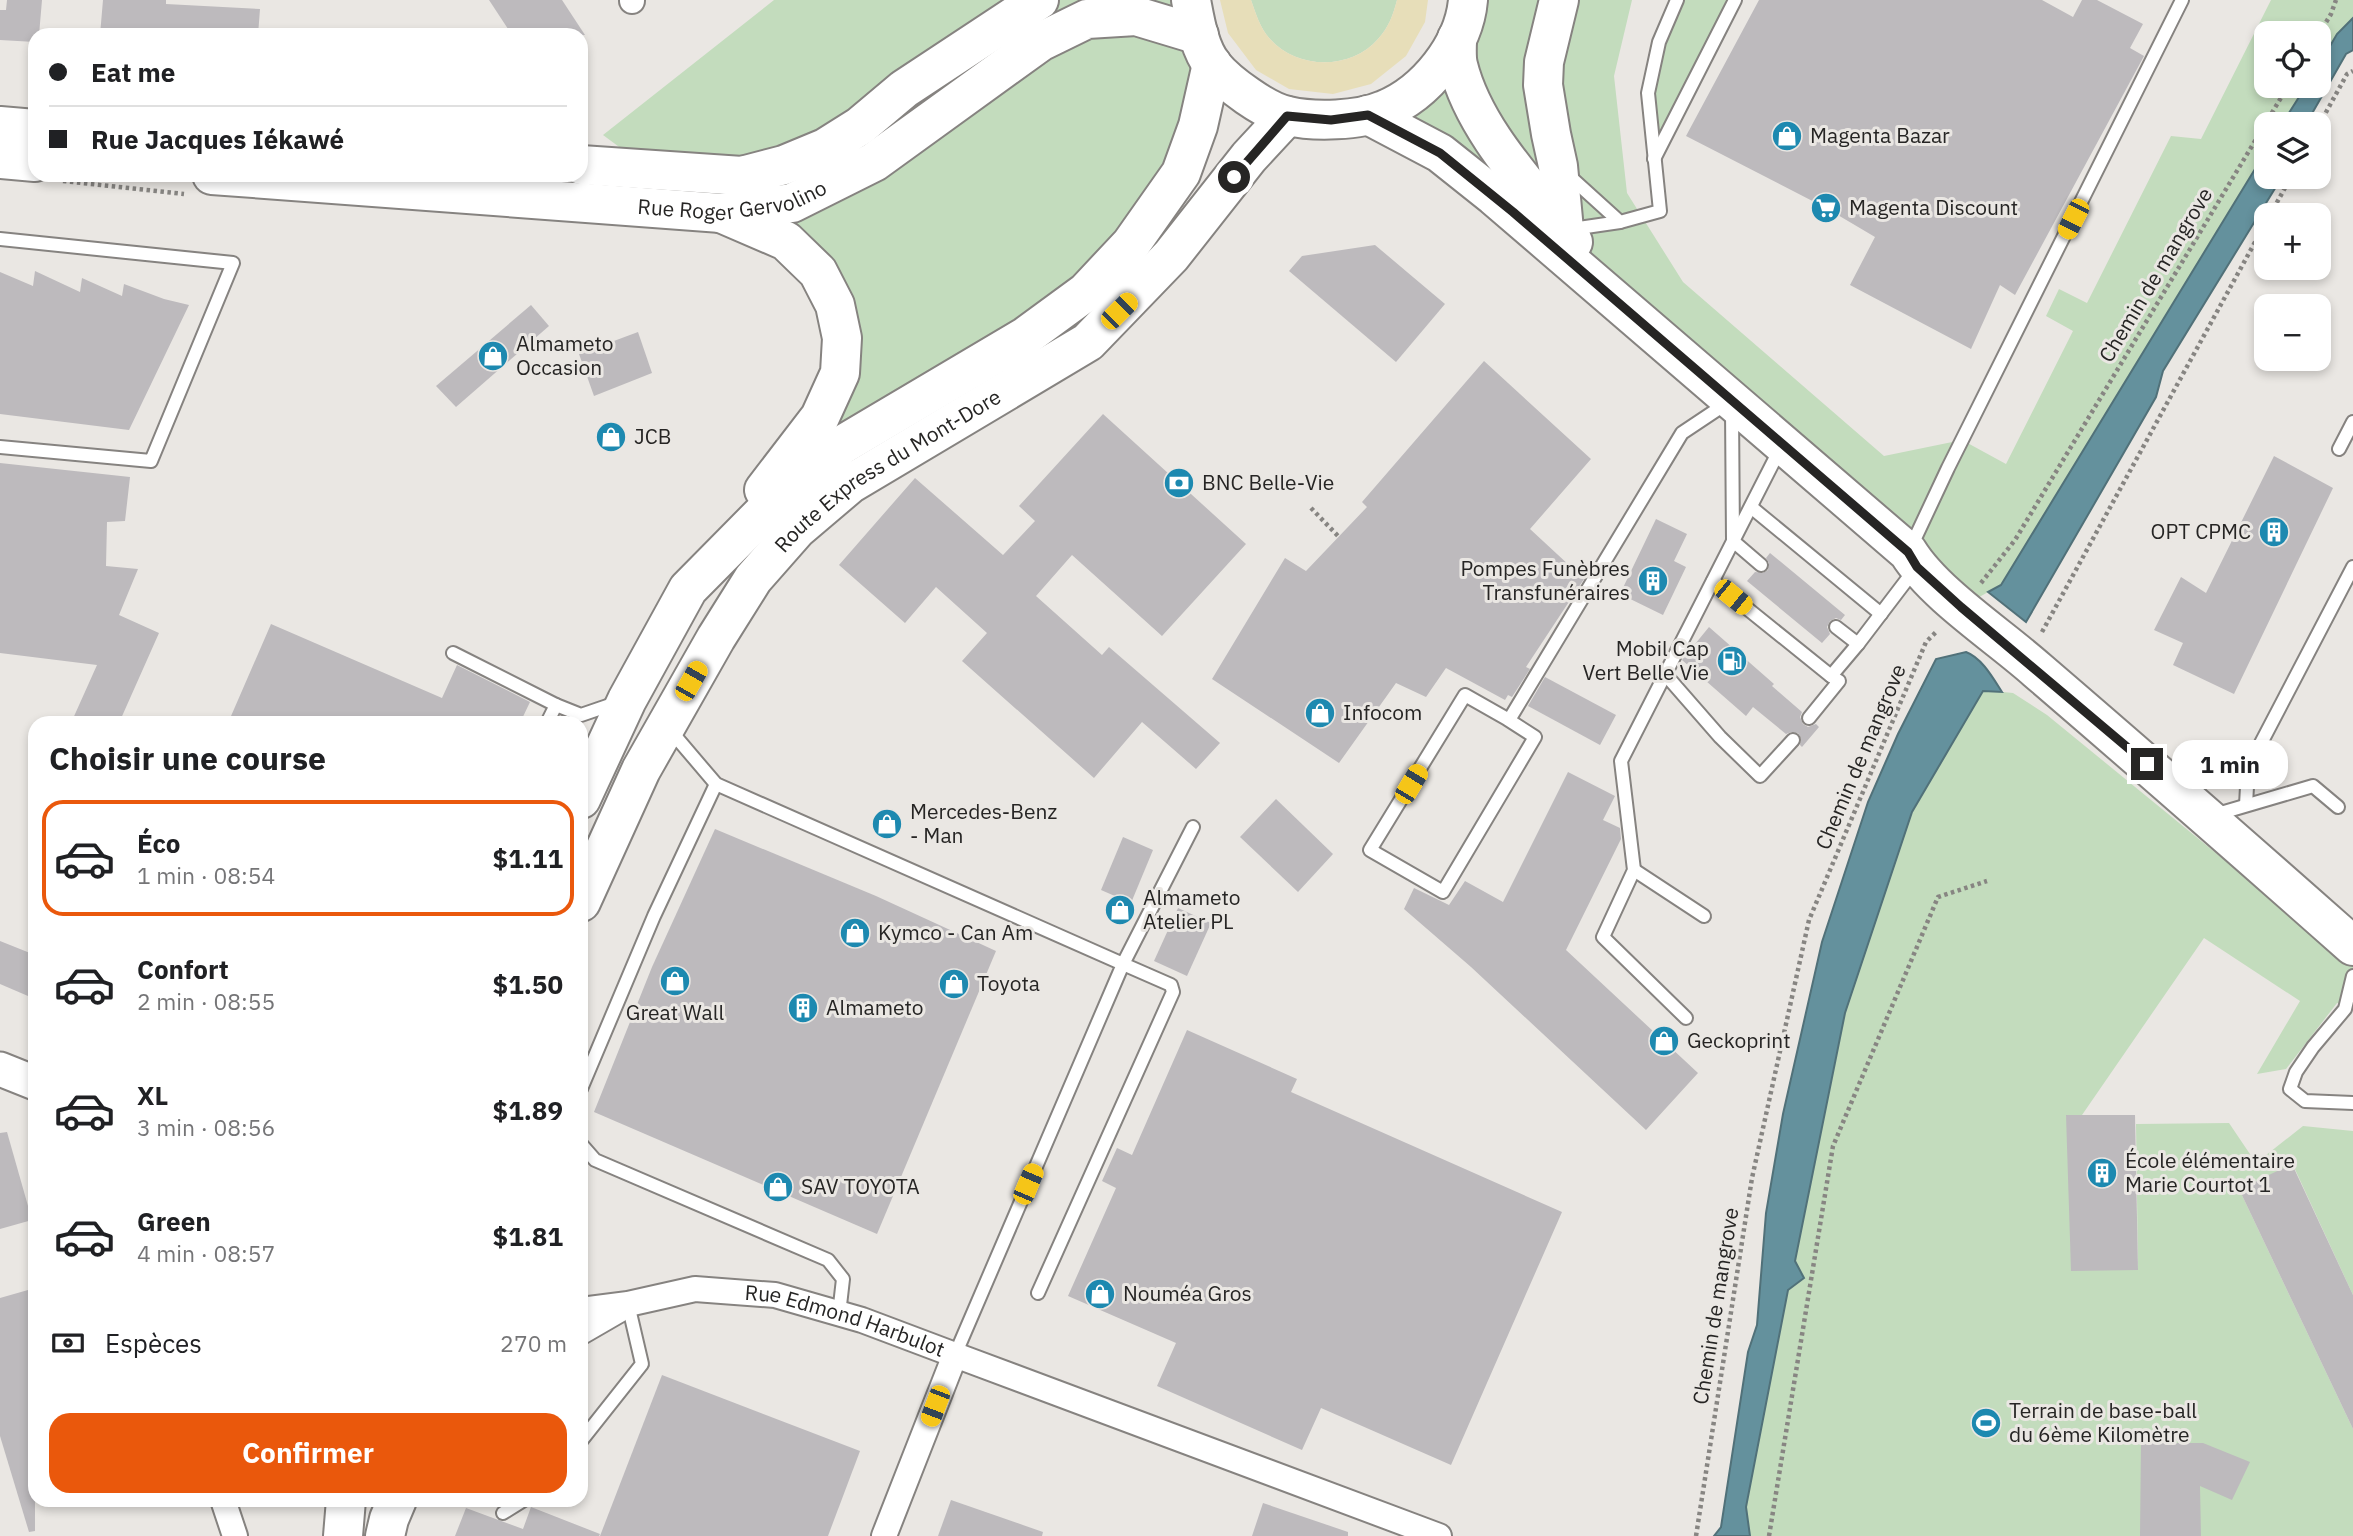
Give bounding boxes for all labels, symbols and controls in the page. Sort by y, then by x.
map controls [2254,21,2331,371]
button: locate [2254,21,2331,98]
text: Eat me [91,55,175,89]
button: layers [2254,112,2331,189]
shop icon: Magenta Bazar [1770,119,1804,153]
place label: Magenta Bazar [1810,121,1950,149]
text: Rue Jacques Iékawé [91,122,344,156]
route start [1218,161,1250,193]
street label: Rue Roger Gervolino [637,173,831,226]
street label: Chemin de mangrove [2092,182,2218,367]
supermarket icon: Magenta Discount [1809,191,1843,225]
place label: Magenta Discount [1849,193,2018,221]
car [2055,196,2092,242]
button: + [2254,203,2331,280]
car [1097,289,1142,333]
button: − [2254,294,2331,371]
place label: Almameto Occasion [516,329,614,381]
shop icon: Almameto Occasion [476,339,510,373]
street label: Route Express du Mont-Dore [768,382,1006,558]
shop icon: JCB [594,420,628,454]
place label: JCB [634,422,671,450]
bank icon: BNC Belle-Vie [1162,466,1196,500]
place label: BNC Belle-Vie [1202,468,1334,496]
building icon: OPT CPMC [2257,515,2291,549]
place label: OPT CPMC [2151,517,2251,545]
place label: Pompes Funèbres Transfunéraires [1461,554,1630,606]
building icon: Pompes Funèbres Transfunéraires [1636,564,1670,598]
car [1711,576,1756,618]
place label: Mobil Cap Vert Belle Vie [1583,634,1709,686]
fuel station icon: Mobil Cap Vert Belle Vie [1715,644,1749,678]
car [672,658,711,704]
street label: Chemin de mangrove [1808,660,1912,854]
shop icon: Infocom [1303,696,1337,730]
place label: Infocom [1343,698,1422,726]
text: Choisir une course [49,737,326,779]
callout: 1 min [2172,740,2287,788]
route end [2131,748,2163,780]
text: 1 min [2200,749,2260,779]
car [1392,761,1431,807]
place label: Mercedes-Benz - Man [910,797,1057,849]
shop icon: Mercedes-Benz - Man [870,807,904,841]
text: Éco [137,826,181,860]
icon: car [53,827,116,890]
text: $1.11 [493,841,563,875]
text: 1 min · 08:54 [137,860,275,890]
place label: Almameto Atelier PL [1143,883,1241,935]
shop icon: Almameto Atelier PL [1103,893,1137,927]
shop icon: Kymco - Can Am [838,916,872,950]
place label: Kymco - Can Am [878,918,1033,946]
text: Confort [137,952,229,986]
icon: car [53,953,116,1016]
shop icon: Great Wall [658,964,692,998]
text: $1.50 [493,967,563,1001]
shop icon: Toyota [937,967,971,1001]
place label: Toyota [977,969,1040,997]
text: 2 min · 08:55 [137,986,275,1016]
building icon: Almameto [786,991,820,1025]
place label: Almameto [826,993,924,1021]
place label: Great Wall [626,998,724,1026]
shop icon: Geckoprint [1647,1024,1681,1058]
place label: Geckoprint [1687,1026,1791,1054]
text: XL [137,1078,168,1112]
icon: car [53,1079,116,1142]
text: $1.89 [493,1093,563,1127]
text: 3 min · 08:56 [137,1112,275,1142]
place label: École élémentaire Marie Courtot 1 [2125,1146,2295,1198]
building icon: École élémentaire Marie Courtot 1 [2085,1156,2119,1190]
car [1011,1161,1046,1207]
shop icon: SAV TOYOTA [761,1170,795,1204]
place label: SAV TOYOTA [801,1172,920,1200]
text: Green [137,1204,211,1238]
icon: car [53,1205,116,1268]
street label: Chemin de mangrove [1686,1205,1744,1406]
text: $1.81 [493,1219,563,1253]
text: 4 min · 08:57 [137,1238,275,1268]
shop icon: Nouméa Gros [1083,1277,1117,1311]
street label: Rue Edmond Harbulot [744,1278,949,1363]
place label: Nouméa Gros [1123,1279,1252,1307]
icon: cash [49,1324,87,1362]
text: Espèces [105,1326,202,1360]
text: 270 m [500,1328,567,1358]
car [918,1383,953,1429]
place label: Terrain de base-ball du 6ème Kilomètre [2009,1396,2197,1448]
sports icon: Terrain de base-ball du 6ème Kilomètre [1969,1406,2003,1440]
button: Confirmer [49,1413,567,1493]

